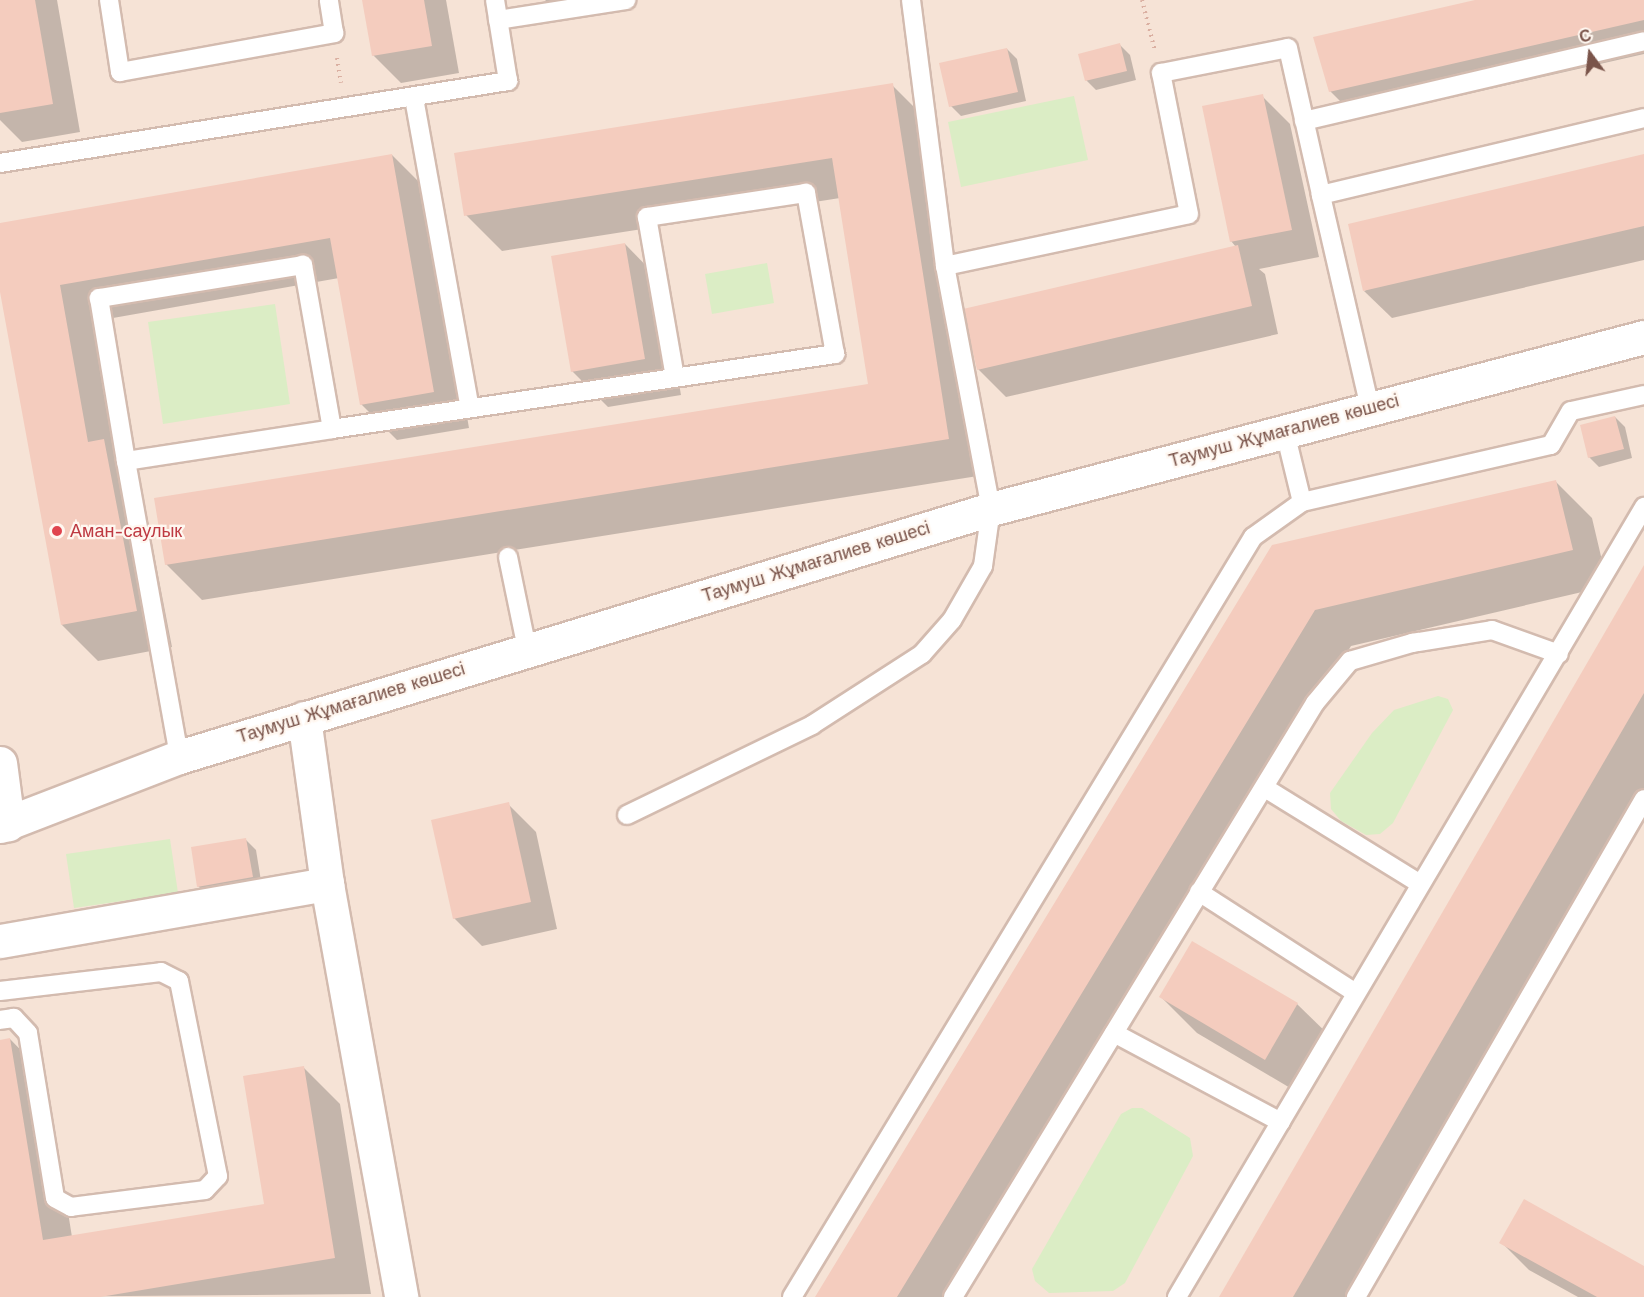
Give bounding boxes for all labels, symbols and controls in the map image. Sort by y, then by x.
north arrow [1560,24,1620,84]
text: С [1577,25,1593,47]
street label: Таумуш Жұмағалиев көшесі [1167,390,1401,472]
street label: Таумуш Жұмағалиев көшесі [699,517,933,607]
place label: Аман-саулык [70,520,182,542]
marker: Аман-саулык [48,522,66,540]
street label: Таумуш Жұмағалиев көшесі [234,658,468,748]

